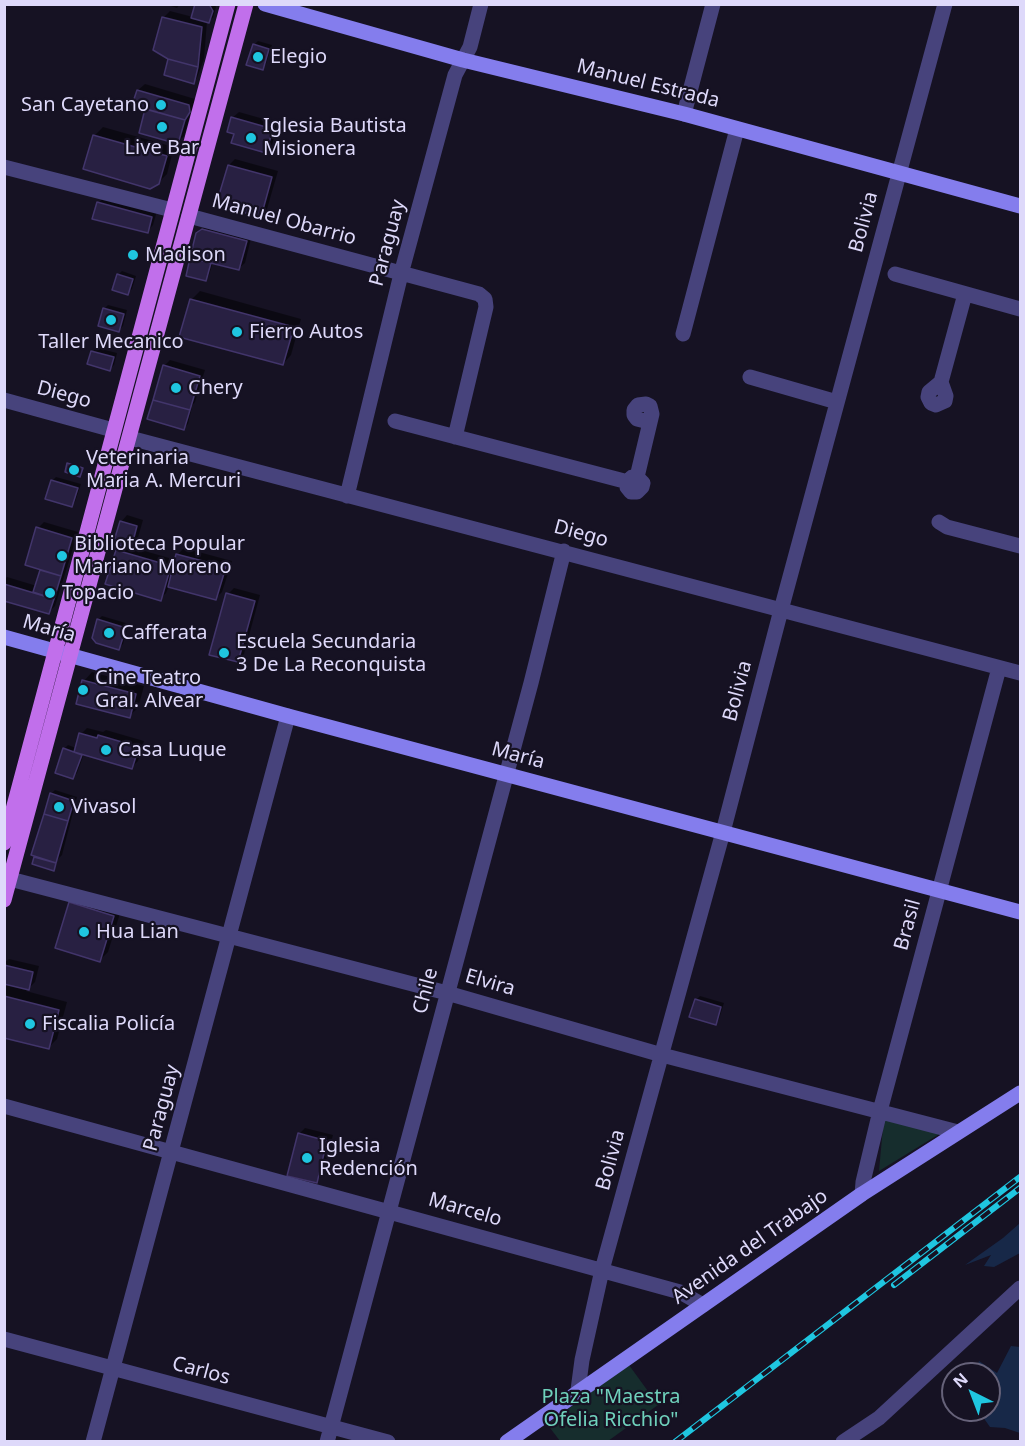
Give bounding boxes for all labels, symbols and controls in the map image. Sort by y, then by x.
place label: Elegio [270,45,327,69]
marker: Elegio [251,50,265,64]
street label: Manuel Estrada [574,55,722,113]
place label: San Cayetano [21,93,149,117]
marker: San Cayetano [154,98,168,112]
place label: Iglesia Bautista Misionera [263,114,407,161]
marker: Live Bar [155,120,169,134]
marker: Iglesia Bautista Misionera [244,131,258,145]
place label: Live Bar [125,136,199,160]
street label: Manuel Obarrio [209,189,359,251]
street label: Bolivia [844,189,884,255]
street label: Paraguay [365,197,411,289]
place label: Madison [145,243,226,267]
marker: Madison [126,248,140,262]
marker: Taller Mecanico [104,313,118,327]
place label: Fierro Autos [249,320,363,344]
marker: Fierro Autos [230,325,244,339]
place label: Taller Mecanico [38,330,184,354]
street label: Diego [34,376,94,414]
place label: Chery [188,376,243,400]
marker: Chery [169,381,183,395]
place label: Veterinaria Maria A. Mercuri [86,446,241,493]
marker: Veterinaria Maria A. Mercuri [67,463,81,477]
street label: Diego [551,515,611,553]
place label: Biblioteca Popular Mariano Moreno [74,532,245,579]
marker: Biblioteca Popular Mariano Moreno [55,549,69,563]
place label: Topacio [62,581,134,605]
marker: Topacio [43,586,57,600]
street label: María [20,610,78,648]
place label: Cafferata [121,621,207,645]
marker: Cafferata [102,626,116,640]
place label: Escuela Secundaria 3 De La Reconquista [236,630,426,677]
marker: Escuela Secundaria 3 De La Reconquista [217,646,231,660]
street label: Bolivia [718,658,758,724]
place label: Cine Teatro Gral. Alvear [95,666,203,713]
marker: Cine Teatro Gral. Alvear [76,683,90,697]
street label: María [489,737,547,775]
place label: Casa Luque [118,738,227,762]
marker: Casa Luque [99,743,113,757]
place label: Vivasol [71,795,136,819]
marker: Vivasol [52,800,66,814]
street label: Brasil [890,897,926,953]
place label: Hua Lian [96,920,179,944]
marker: Hua Lian [77,925,91,939]
street label: Elvira [462,964,518,1002]
street label: Chile [408,965,444,1017]
place label: Fiscalia Policía [42,1012,175,1036]
marker: Fiscalia Policía [23,1017,37,1031]
street label: Paraguay [139,1062,185,1154]
street label: Bolivia [591,1127,631,1193]
place label: Iglesia Redención [319,1134,418,1181]
marker: Iglesia Redención [300,1151,314,1165]
street label: Avenida del Trabajo [668,1184,832,1310]
street label: Marcelo [425,1188,505,1232]
street label: Carlos [169,1352,233,1390]
north arrow [941,1362,1001,1422]
text: N [948,1368,972,1393]
park label: Plaza "Maestra Ofelia Ricchio" [542,1385,680,1432]

